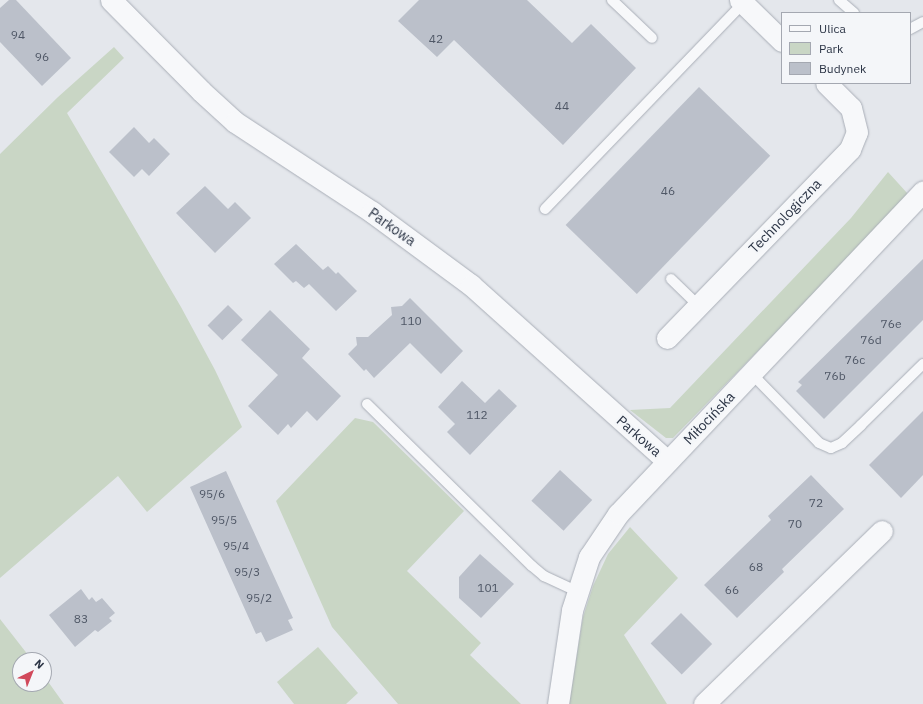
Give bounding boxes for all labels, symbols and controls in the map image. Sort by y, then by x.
legend [781,12,911,84]
text: Ulica [819,21,846,36]
house number: 94 [11,28,25,42]
house number: 42 [429,32,443,46]
text: Park [819,41,843,56]
house number: 96 [35,50,49,64]
text: Budynek [819,61,866,76]
house number: 44 [555,99,569,113]
street label: Technologiczna [745,175,825,257]
house number: 46 [661,184,675,198]
street label: Parkowa [365,205,419,249]
house number: 110 [400,314,422,328]
house number: 76e [881,317,901,331]
house number: 76d [860,333,882,347]
house number: 76c [845,353,865,367]
house number: 76b [824,369,846,383]
street label: Miłocińska [680,388,738,448]
house number: 112 [466,408,488,422]
street label: Parkowa [613,412,665,460]
house number: 95/6 [199,487,225,501]
house number: 72 [809,496,823,510]
house number: 95/5 [211,513,237,527]
house number: 70 [788,517,802,531]
house number: 95/4 [223,539,249,553]
house number: 68 [749,560,763,574]
house number: 95/3 [234,565,260,579]
house number: 101 [477,581,499,595]
house number: 66 [725,583,739,597]
house number: 95/2 [246,591,272,605]
house number: 83 [74,612,88,626]
north arrow [12,652,52,692]
text: N [32,656,47,672]

